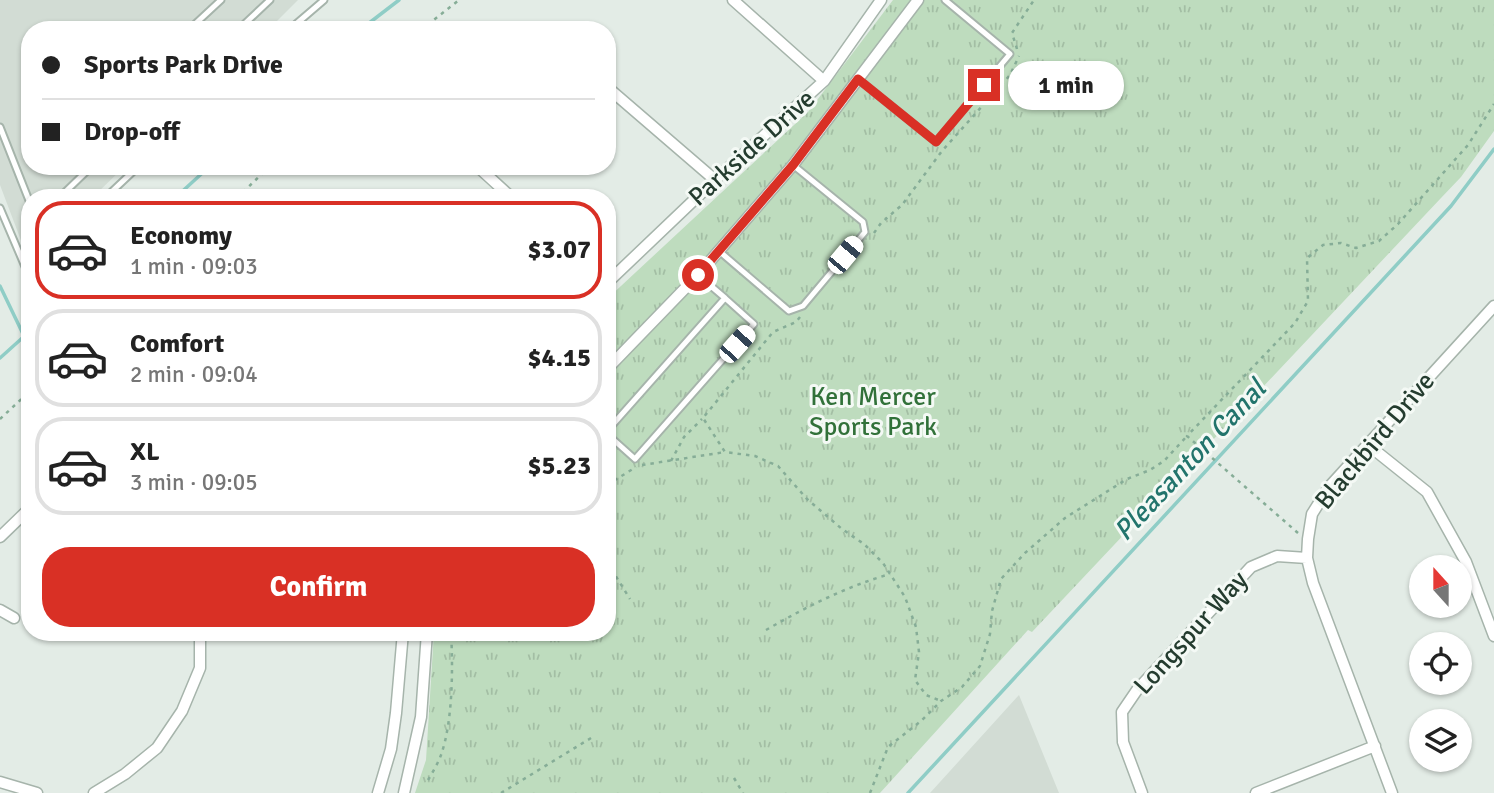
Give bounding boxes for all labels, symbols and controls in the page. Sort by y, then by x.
text: Sports Park Drive [84,49,283,81]
callout: 1 min [1009,60,1124,110]
route end [968,69,1000,101]
text: 1 min [1038,71,1094,100]
street label: Parkside Drive [682,83,822,213]
text: Drop-off [84,116,180,148]
icon: car [46,219,109,282]
text: Economy [130,220,232,252]
car [824,232,867,278]
text: $3.07 [527,234,591,266]
text: 1 min · 09:03 [130,252,258,281]
route start [682,259,714,291]
car [716,321,759,367]
icon: car [46,327,109,390]
text: Comfort [130,328,224,360]
text: $4.15 [527,342,591,374]
text: 2 min · 09:04 [130,360,258,389]
street label: Blackbird Drive [1308,366,1442,516]
water label: Pleasanton Canal [1107,371,1275,548]
park label: Ken Mercer Sports Park [809,381,937,443]
icon: car [46,435,109,498]
text: XL [130,436,160,468]
text: $5.23 [527,450,591,482]
text: 3 min · 09:05 [130,468,258,497]
button: Confirm [42,547,595,627]
north arrow [1409,555,1472,618]
map controls [1409,555,1472,772]
street label: Longspur Way [1127,565,1255,701]
button: locate [1409,632,1472,695]
button: layers [1409,709,1472,772]

